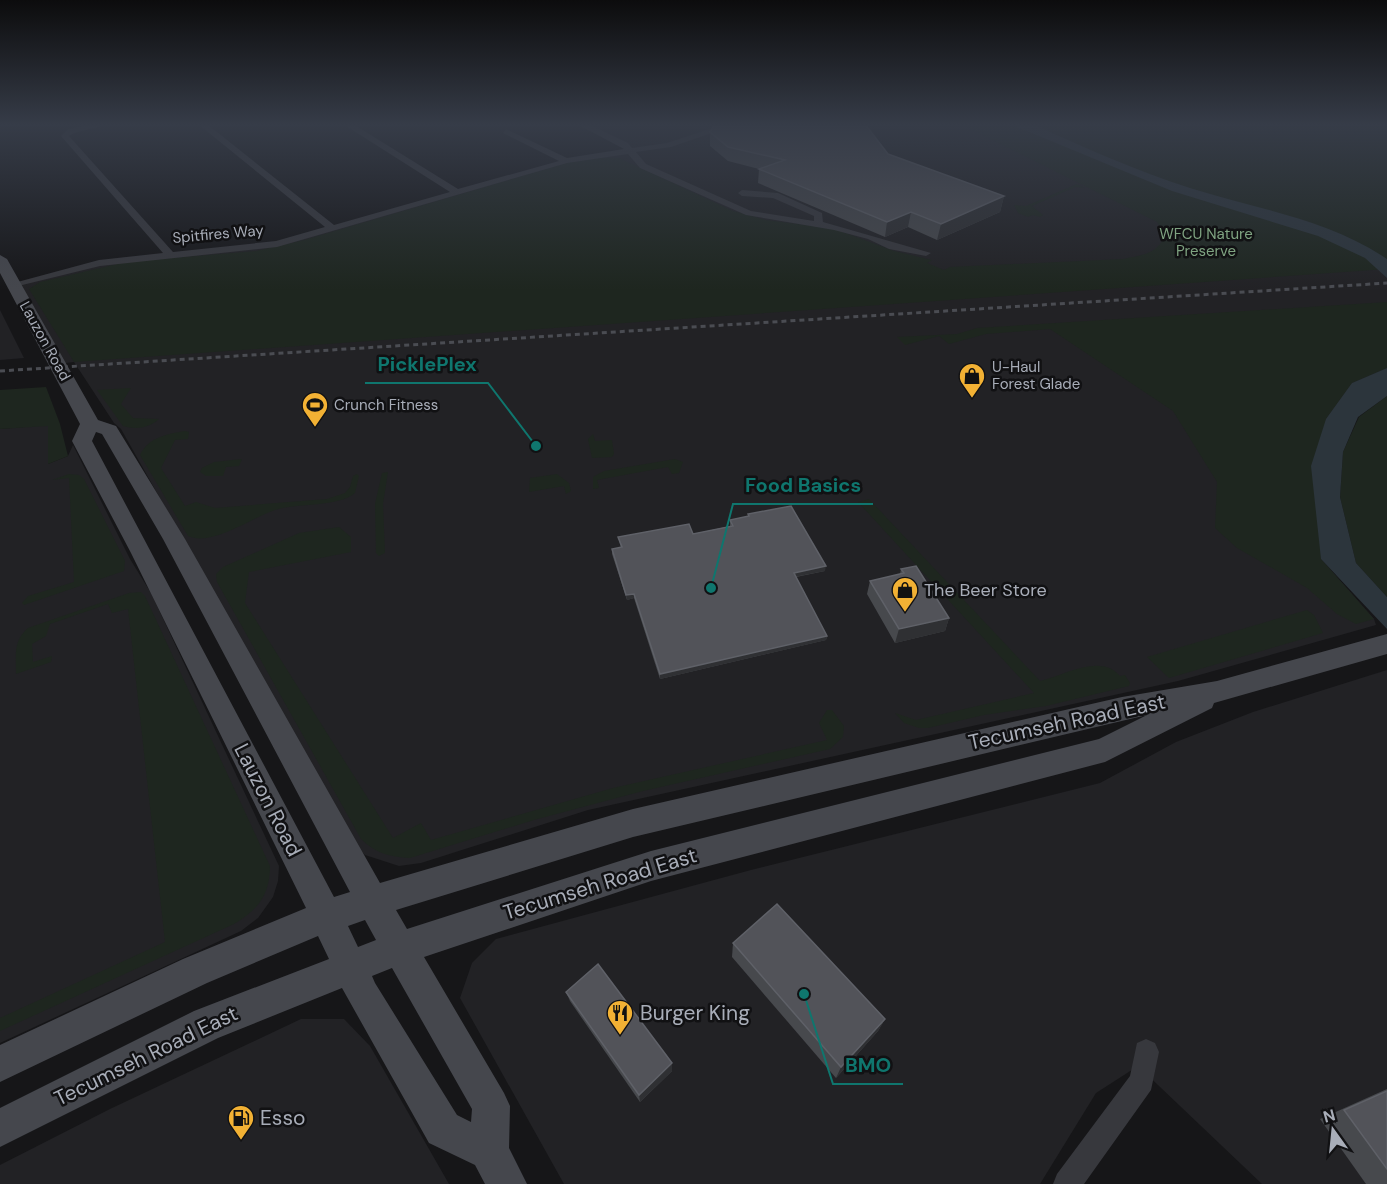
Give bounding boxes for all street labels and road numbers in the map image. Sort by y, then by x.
street label: Spitfires Way [172,220,265,248]
street label: Lauzon Road [15,298,75,384]
street label: Tecumseh Road East [966,687,1168,757]
street label: Lauzon Road [228,739,308,861]
street label: Tecumseh Road East [500,841,700,927]
street label: Tecumseh Road East [50,999,242,1113]

